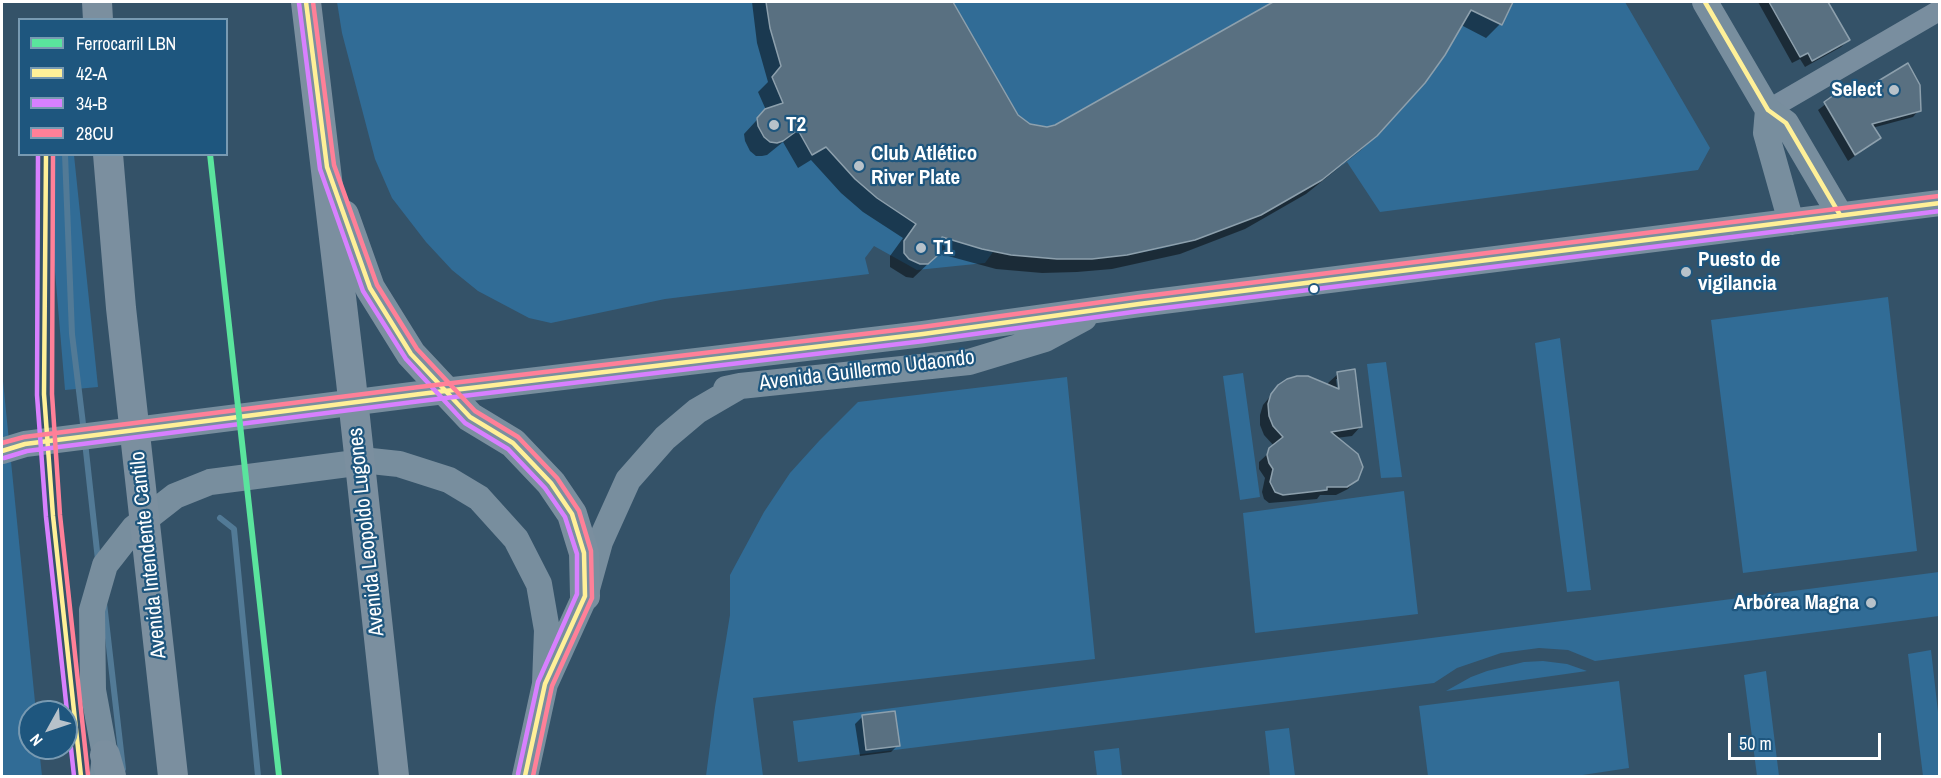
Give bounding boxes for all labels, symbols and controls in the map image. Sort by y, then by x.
legend [18,18,228,156]
text: Ferrocarril LBN [76,31,176,56]
text: 42-A [76,61,107,86]
place label: Select [1831,77,1882,103]
marker: Select [1887,83,1901,97]
text: 34-B [76,91,107,116]
place label: T2 [786,112,806,138]
marker: T2 [767,118,781,132]
text: 28CU [76,121,114,146]
place label: Club Atlético River Plate [871,141,977,191]
marker: Club Atlético River Plate [852,159,866,173]
place label: T1 [933,235,953,261]
marker: T1 [914,241,928,255]
place label: Puesto de vigilancia [1698,247,1780,297]
marker: Puesto de vigilancia [1679,265,1693,279]
unlabelled marker [1308,283,1320,295]
street label: Avenida Guillermo Udaondo [758,345,976,397]
street label: Avenida Leopoldo Lugones [344,427,390,637]
street label: Avenida Intendente Cantilo [126,450,172,660]
place label: Arbórea Magna [1734,590,1859,616]
marker: Arbórea Magna [1864,596,1878,610]
north arrow [18,700,78,760]
scale bar [1731,721,1884,759]
text: N [24,730,47,751]
text: 50 m [1739,731,1772,756]

